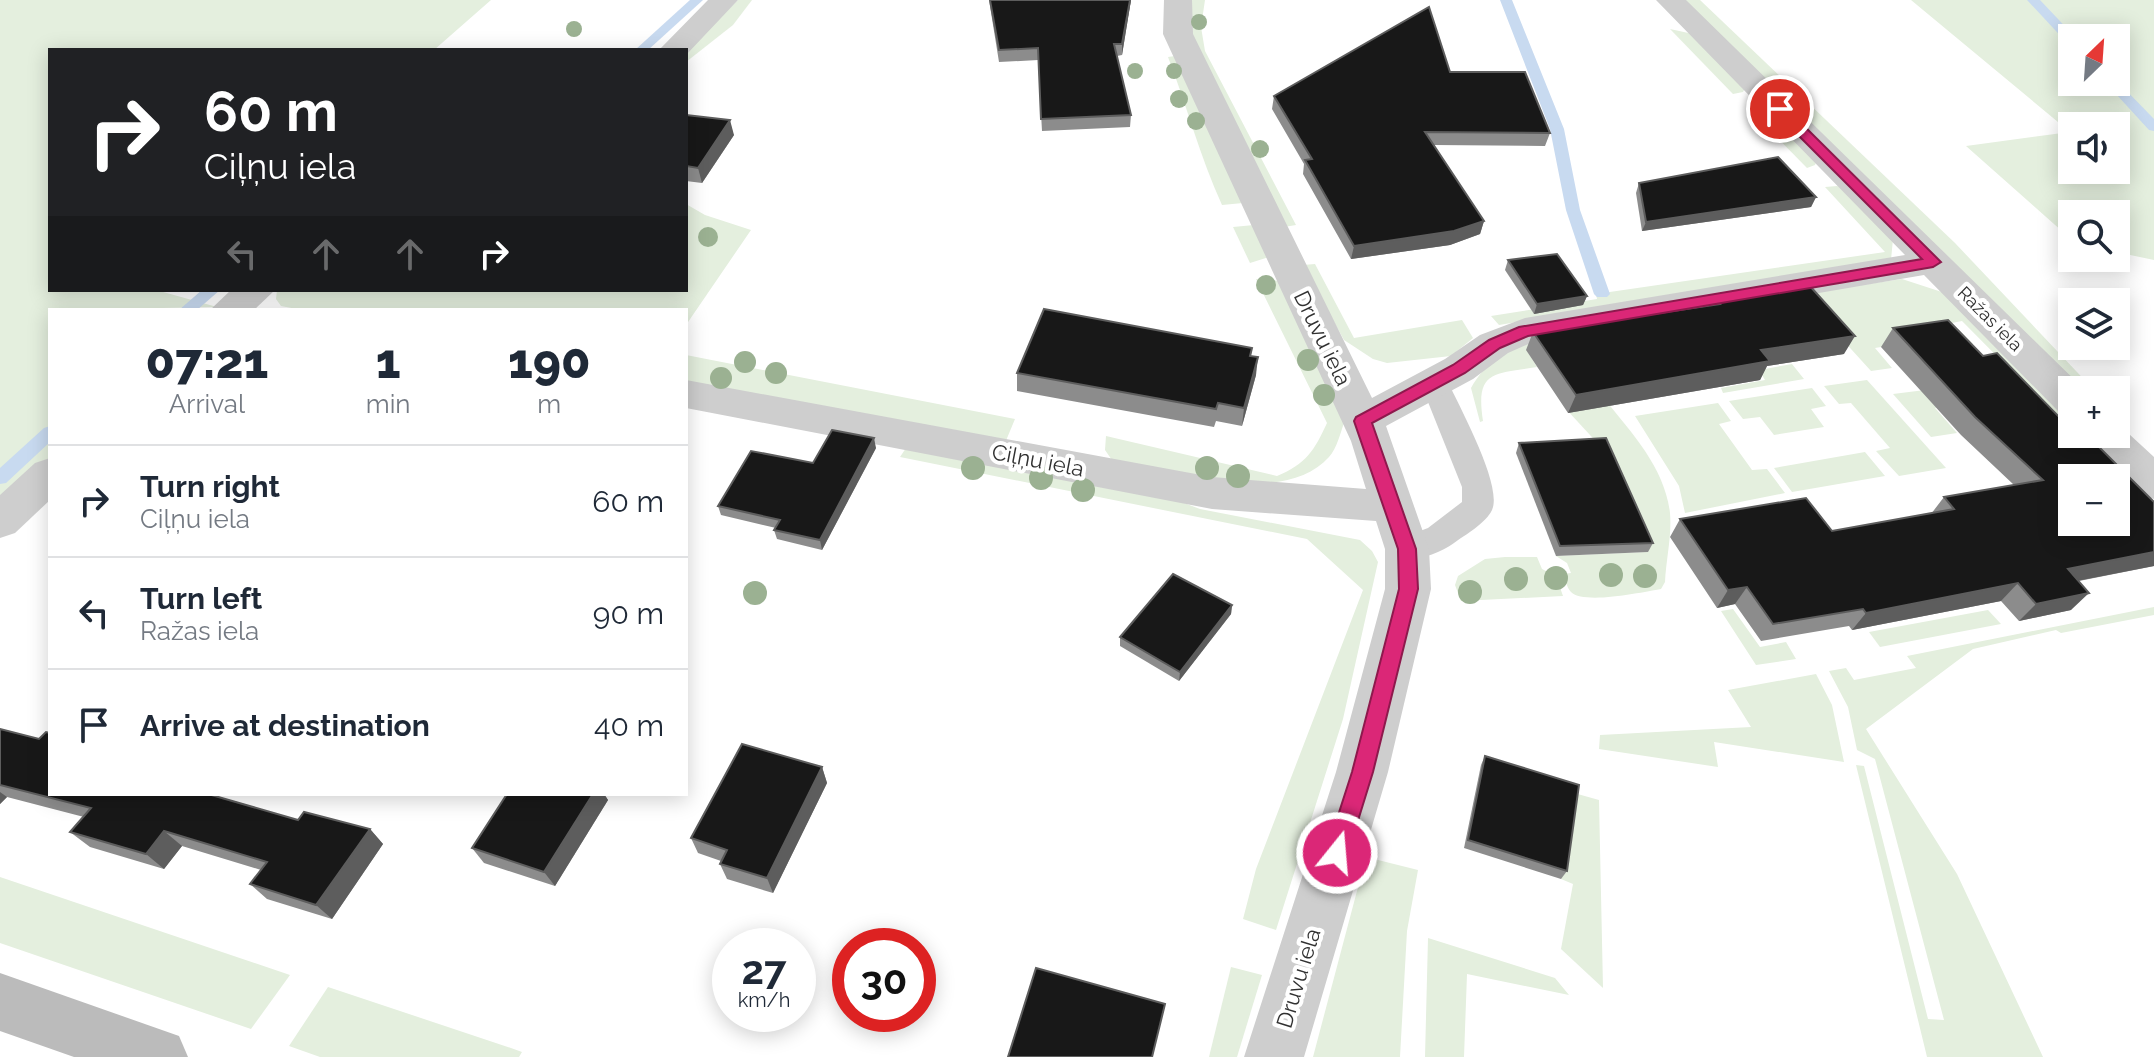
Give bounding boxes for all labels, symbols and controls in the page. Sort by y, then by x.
north arrow [2058,24,2130,96]
map controls [2058,24,2130,536]
pin [1746,75,1814,143]
text: 60 m [204,78,338,144]
icon: right [72,80,176,184]
icon: arrive [1758,87,1802,131]
button: sound [2058,112,2130,184]
text: Ciļņu iela [204,145,356,187]
button: search [2058,200,2130,272]
icon: left [220,232,264,276]
icon: ahead [304,232,348,276]
icon: ahead [388,232,432,276]
icon: right [472,232,516,276]
street label: Ražas iela [1954,282,2027,355]
street label: Druvu iela [1289,286,1357,390]
button: layers [2058,288,2130,360]
text: 07:21 [145,333,268,389]
text: 1 [376,333,401,389]
text: 190 [508,333,591,389]
button: + [2058,376,2130,448]
text: Arrival [169,389,245,419]
text: min [366,389,411,419]
text: m [537,389,561,419]
street label: Ciļņu iela [990,438,1086,482]
button: − [2058,464,2130,536]
text: Turn right [140,469,280,504]
icon: right [72,479,116,523]
text: 60 m [592,484,664,519]
text: Ciļņu iela [140,504,250,534]
text: Turn left [140,581,262,616]
icon: left [72,591,116,635]
text: 90 m [593,596,664,631]
text: Ražas iela [140,616,259,646]
icon: arrive [72,703,116,747]
text: Arrive at destination [140,708,430,743]
text: 40 m [594,708,664,743]
position arrow [1295,811,1379,895]
street label: Druvu iela [1271,925,1325,1031]
speed limit sign: 30 [832,928,936,1032]
text: 27 [741,946,786,993]
text: km/h [738,988,790,1012]

